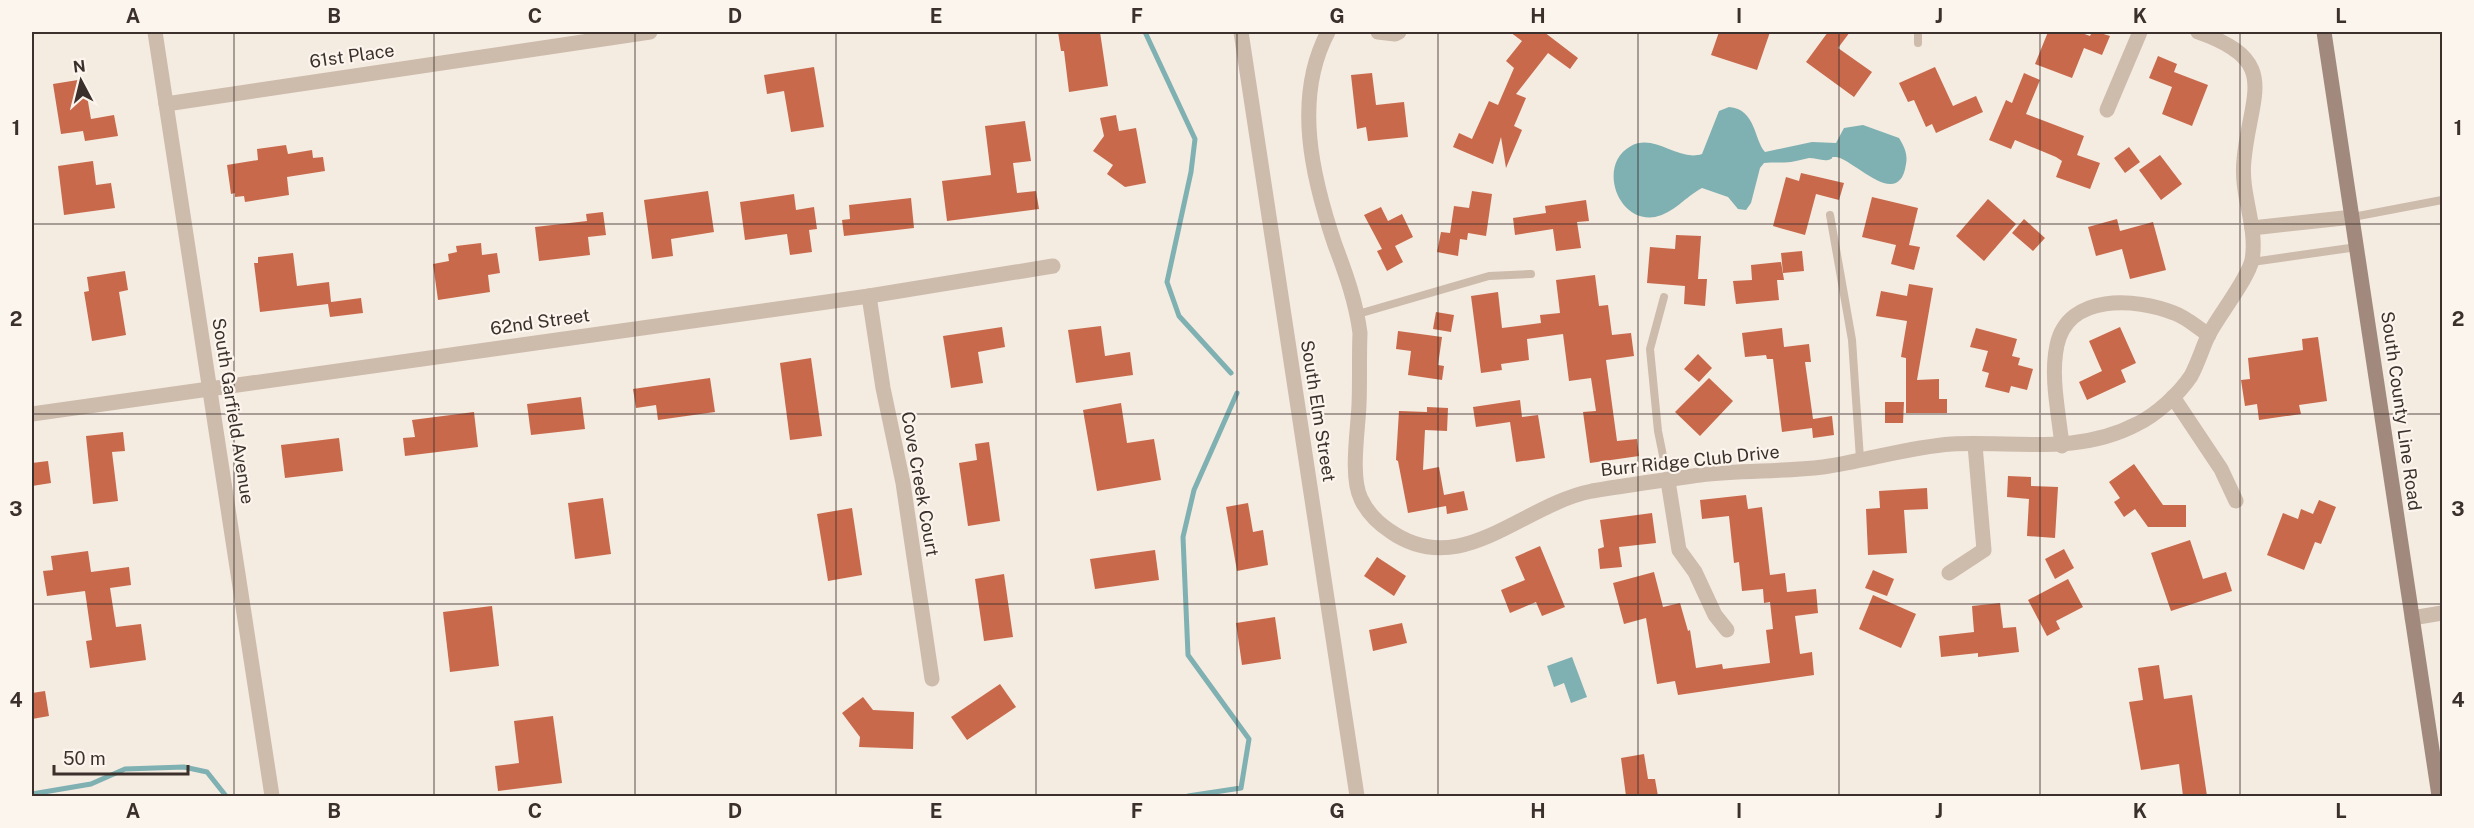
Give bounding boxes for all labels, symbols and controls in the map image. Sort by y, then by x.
text: A [126,4,140,28]
text: B [327,4,341,28]
text: C [528,4,542,28]
text: D [728,4,742,28]
text: E [930,4,942,28]
text: F [1131,4,1143,28]
text: G [1329,4,1345,28]
text: H [1530,4,1546,28]
text: I [1736,4,1742,28]
text: J [1935,4,1943,28]
text: K [2133,4,2147,28]
text: L [2335,4,2347,28]
street label: 61st Place [308,39,396,72]
north arrow [51,51,111,111]
text: N [72,56,87,77]
text: 1 [12,116,20,140]
text: 1 [2454,116,2462,140]
street label: 62nd Street [489,304,591,339]
text: 2 [10,307,22,331]
text: 2 [2452,307,2464,331]
street label: South County Line Road [2377,310,2426,512]
street label: South Garfield Avenue [208,316,259,505]
street label: South Elm Street [1297,339,1340,483]
street label: Cove Creek Court [897,410,944,558]
street label: Burr Ridge Club Drive [1599,441,1780,480]
text: 3 [9,497,23,521]
text: 3 [2451,497,2465,521]
text: 4 [9,688,23,712]
text: 4 [2451,688,2465,712]
scale bar [54,738,188,776]
text: 50 m [63,748,106,769]
text: A [126,799,140,823]
text: B [327,799,341,823]
text: C [528,799,542,823]
text: D [728,799,742,823]
text: E [930,799,942,823]
text: F [1131,799,1143,823]
text: G [1329,799,1345,823]
text: H [1530,799,1546,823]
text: I [1736,799,1742,823]
text: J [1935,799,1943,823]
text: K [2133,799,2147,823]
text: L [2335,799,2347,823]

